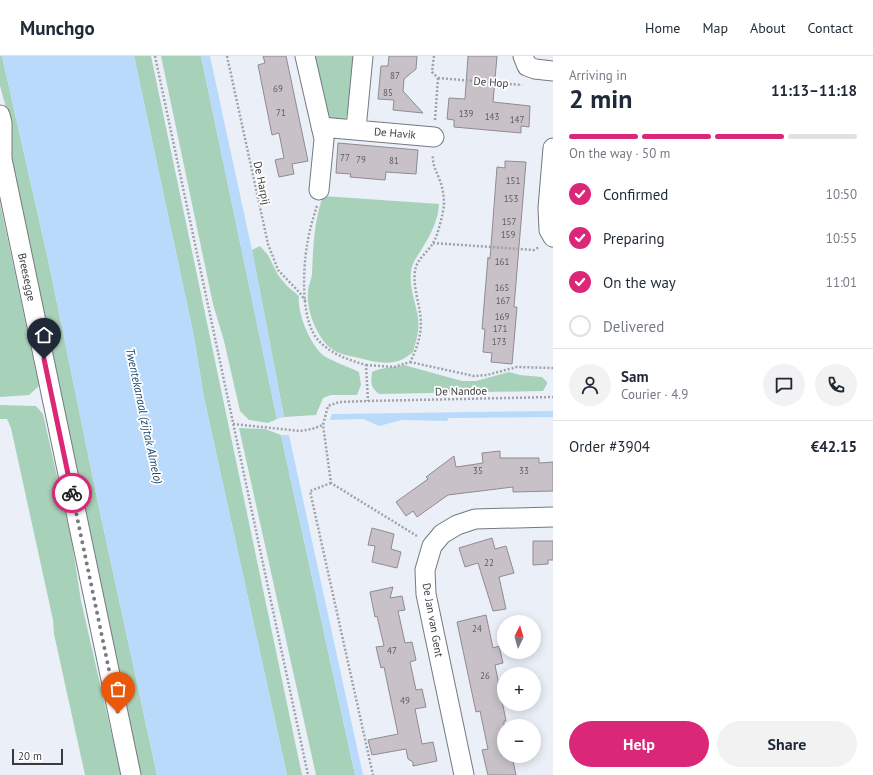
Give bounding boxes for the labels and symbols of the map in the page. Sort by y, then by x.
house number: 87 [390,70,400,81]
street label: De Hop [473,74,509,90]
house number: 69 [273,83,283,94]
house number: 85 [383,87,393,98]
house number: 71 [276,107,286,118]
house number: 139 [459,108,473,119]
house number: 143 [485,111,499,122]
house number: 147 [510,114,524,125]
street label: De Havik [373,124,417,142]
house number: 77 [340,152,350,163]
house number: 79 [356,154,366,165]
house number: 81 [389,155,399,166]
street label: De Harpij [251,160,273,206]
house number: 151 [506,175,520,186]
house number: 153 [504,193,518,204]
house number: 157 [502,216,516,227]
house number: 159 [501,229,515,240]
street label: Breesegge [15,252,39,303]
house number: 161 [495,256,509,267]
house number: 165 [495,282,509,293]
house number: 167 [496,295,510,306]
house number: 169 [495,311,509,322]
pin [27,318,61,359]
house number: 171 [493,323,507,334]
house number: 173 [492,336,506,347]
water label: Twentekanaal (zijtak Almelo) [123,347,166,485]
street label: De Nandoe [435,384,488,398]
house number: 35 [473,465,483,476]
house number: 33 [519,465,529,476]
courier [52,473,92,513]
house number: 22 [484,557,494,568]
street label: De Jan van Gent [420,582,446,658]
north arrow [497,615,541,659]
house number: 24 [472,623,482,634]
house number: 47 [387,645,397,656]
house number: 26 [480,670,490,681]
pin [101,672,135,713]
house number: 49 [400,695,410,706]
scale bar [12,747,63,766]

